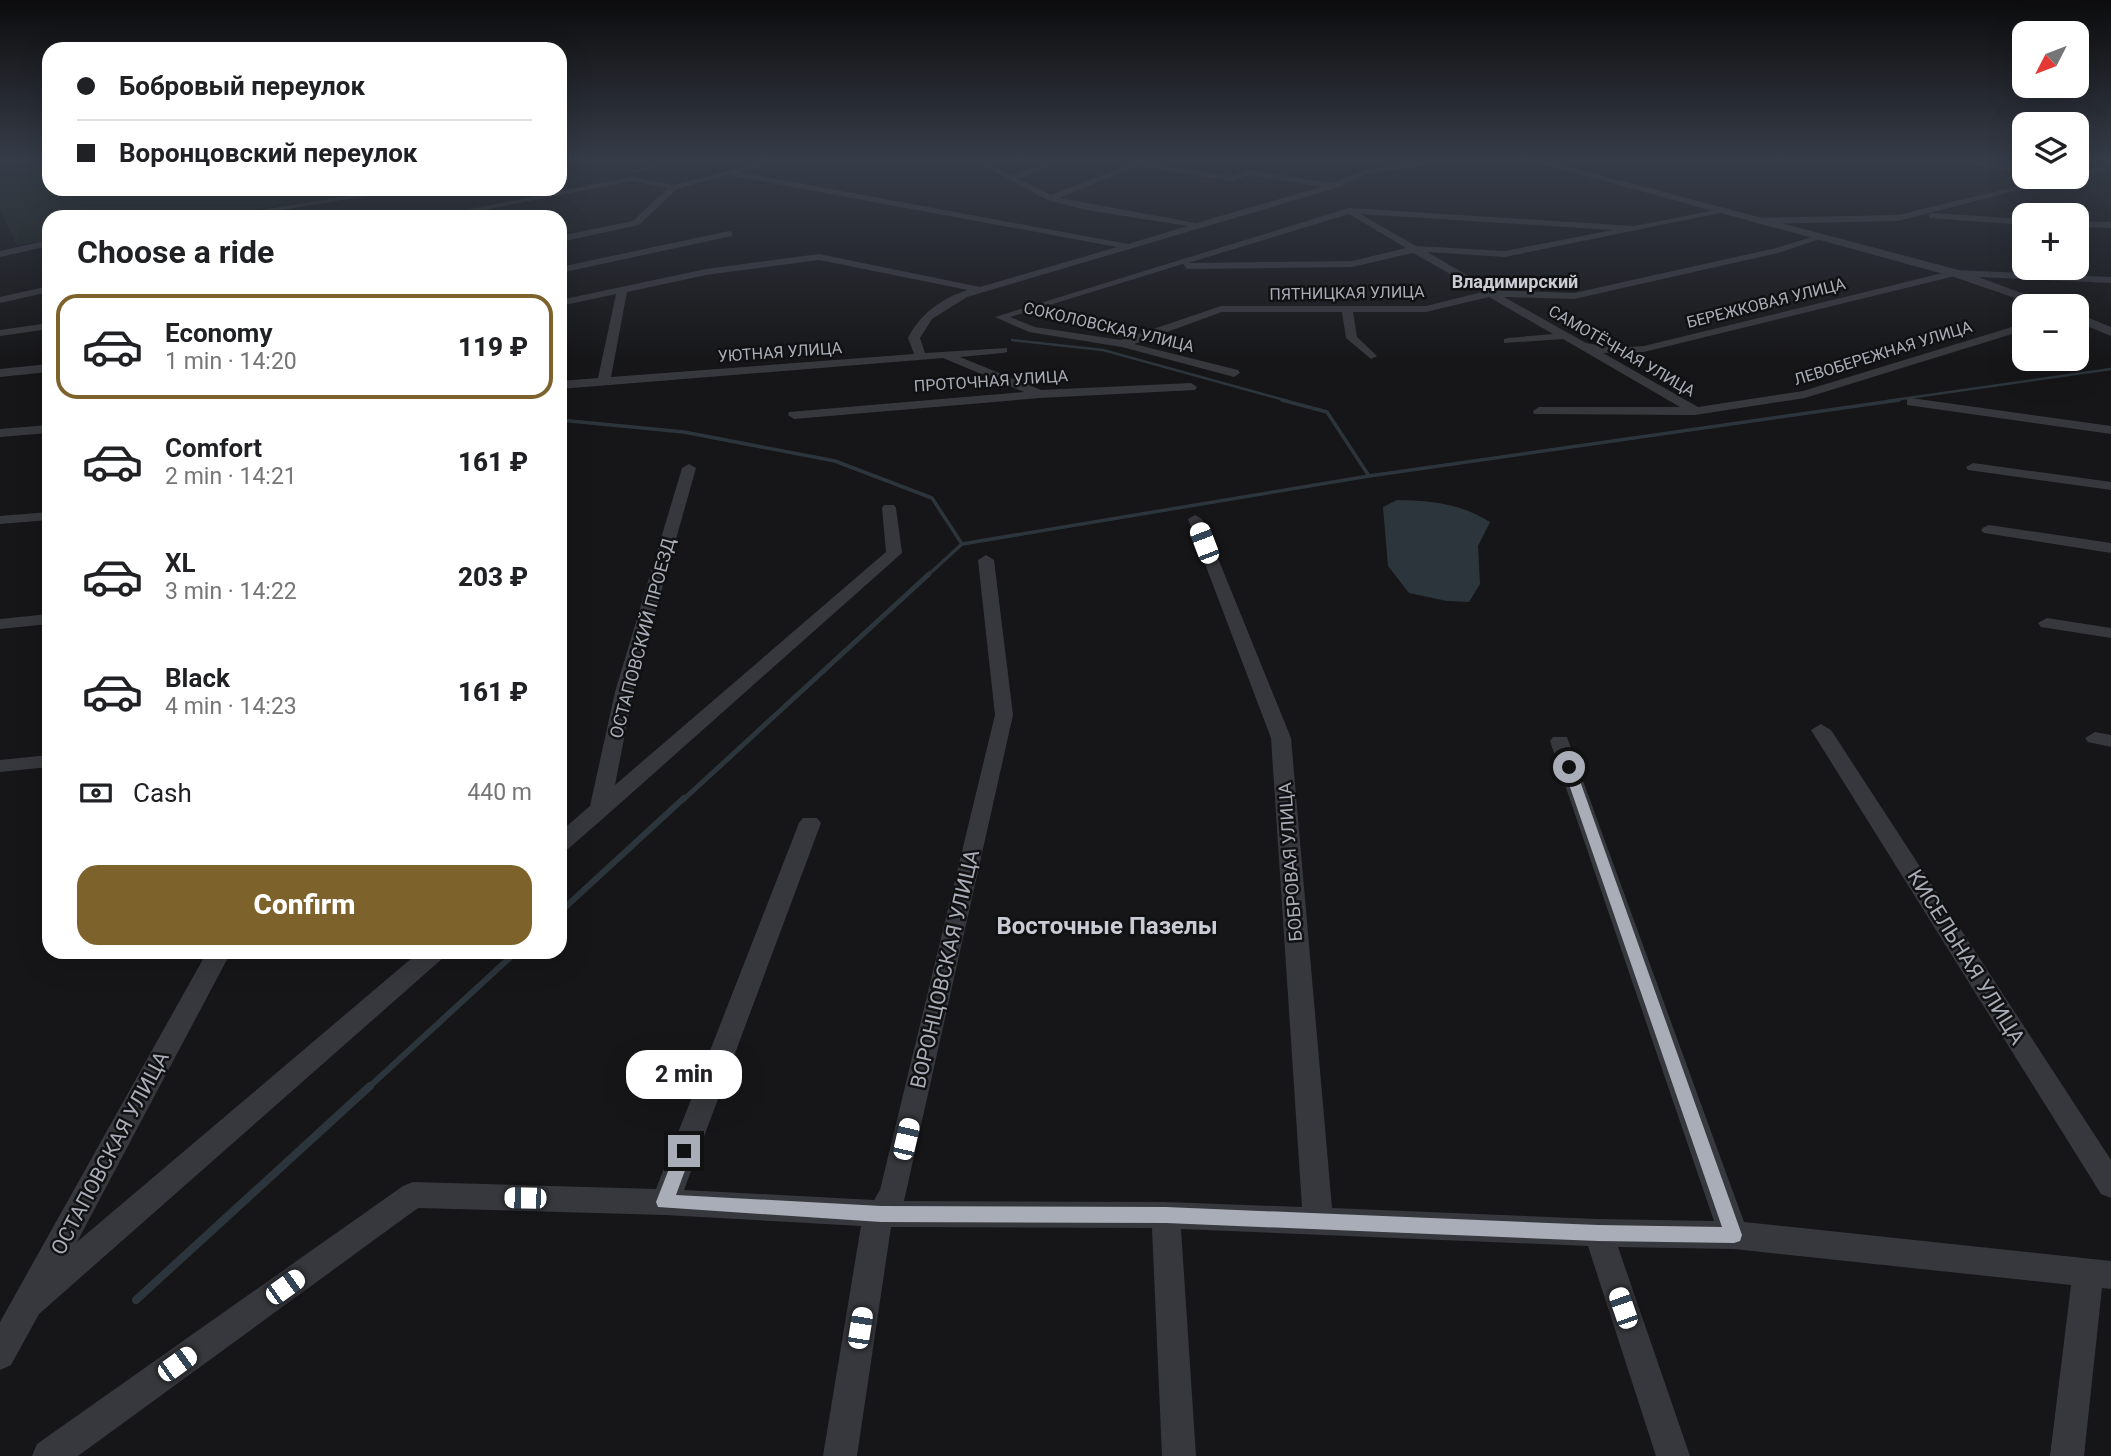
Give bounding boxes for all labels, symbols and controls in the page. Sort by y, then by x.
north arrow [2012,21,2090,98]
map controls [2012,21,2089,371]
text: Бобровый переулок [119,71,365,101]
button: layers [2012,112,2089,189]
text: Воронцовский переулок [119,138,417,168]
button: + [2012,203,2089,280]
text: Choose a ride [77,233,274,271]
district label: Владимирский [1452,271,1578,292]
street label: БЕРЕЖКОВАЯ УЛИЦА [1685,274,1848,332]
street label: ПЯТНИЦКАЯ УЛИЦА [1269,282,1425,304]
button: − [2012,294,2089,371]
street label: СОКОЛОВСКАЯ УЛИЦА [1022,298,1197,356]
street label: САМОТЁЧНАЯ УЛИЦА [1545,301,1699,401]
icon: car [81,315,144,378]
street label: ЛЕВОБЕРЕЖНАЯ УЛИЦА [1792,317,1975,389]
text: Economy [165,318,272,348]
text: 119 ₽ [458,332,528,362]
street label: УЮТНАЯ УЛИЦА [717,338,843,366]
text: 1 min · 14:20 [165,348,297,375]
street label: ПРОТОЧНАЯ УЛИЦА [913,366,1069,396]
icon: car [81,430,144,493]
text: Comfort [165,433,262,463]
text: 161 ₽ [458,447,528,477]
text: 2 min · 14:21 [165,463,297,490]
car [1187,520,1222,566]
street label: ОСТАПОВСКИЙ ПРОЕЗД [605,535,679,740]
icon: car [81,545,144,608]
text: XL [165,548,196,578]
text: 203 ₽ [458,562,528,592]
text: 3 min · 14:22 [165,578,297,605]
icon: car [81,660,144,723]
text: Black [165,663,230,693]
text: 161 ₽ [458,677,528,707]
text: 4 min · 14:23 [165,693,297,720]
route start [1553,751,1585,783]
icon: cash [77,774,115,812]
text: Cash [133,778,192,808]
text: 440 m [467,779,532,806]
street label: БОБРОВАЯ УЛИЦА [1274,782,1306,942]
street label: ВОРОНЦОВСКАЯ УЛИЦА [906,847,984,1091]
button: Confirm [77,865,532,945]
street label: КИСЕЛЬНАЯ УЛИЦА [1902,865,2030,1049]
district label: Восточные Пазелы [996,912,1218,940]
street label: ОСТАПОВСКАЯ УЛИЦА [46,1047,174,1259]
callout: 2 min [626,1050,742,1098]
text: 2 min [655,1061,713,1088]
car [892,1116,921,1162]
route end [668,1135,700,1167]
car [504,1187,547,1209]
car [262,1266,309,1308]
car [1607,1285,1640,1331]
car [847,1306,874,1350]
car [154,1343,201,1385]

